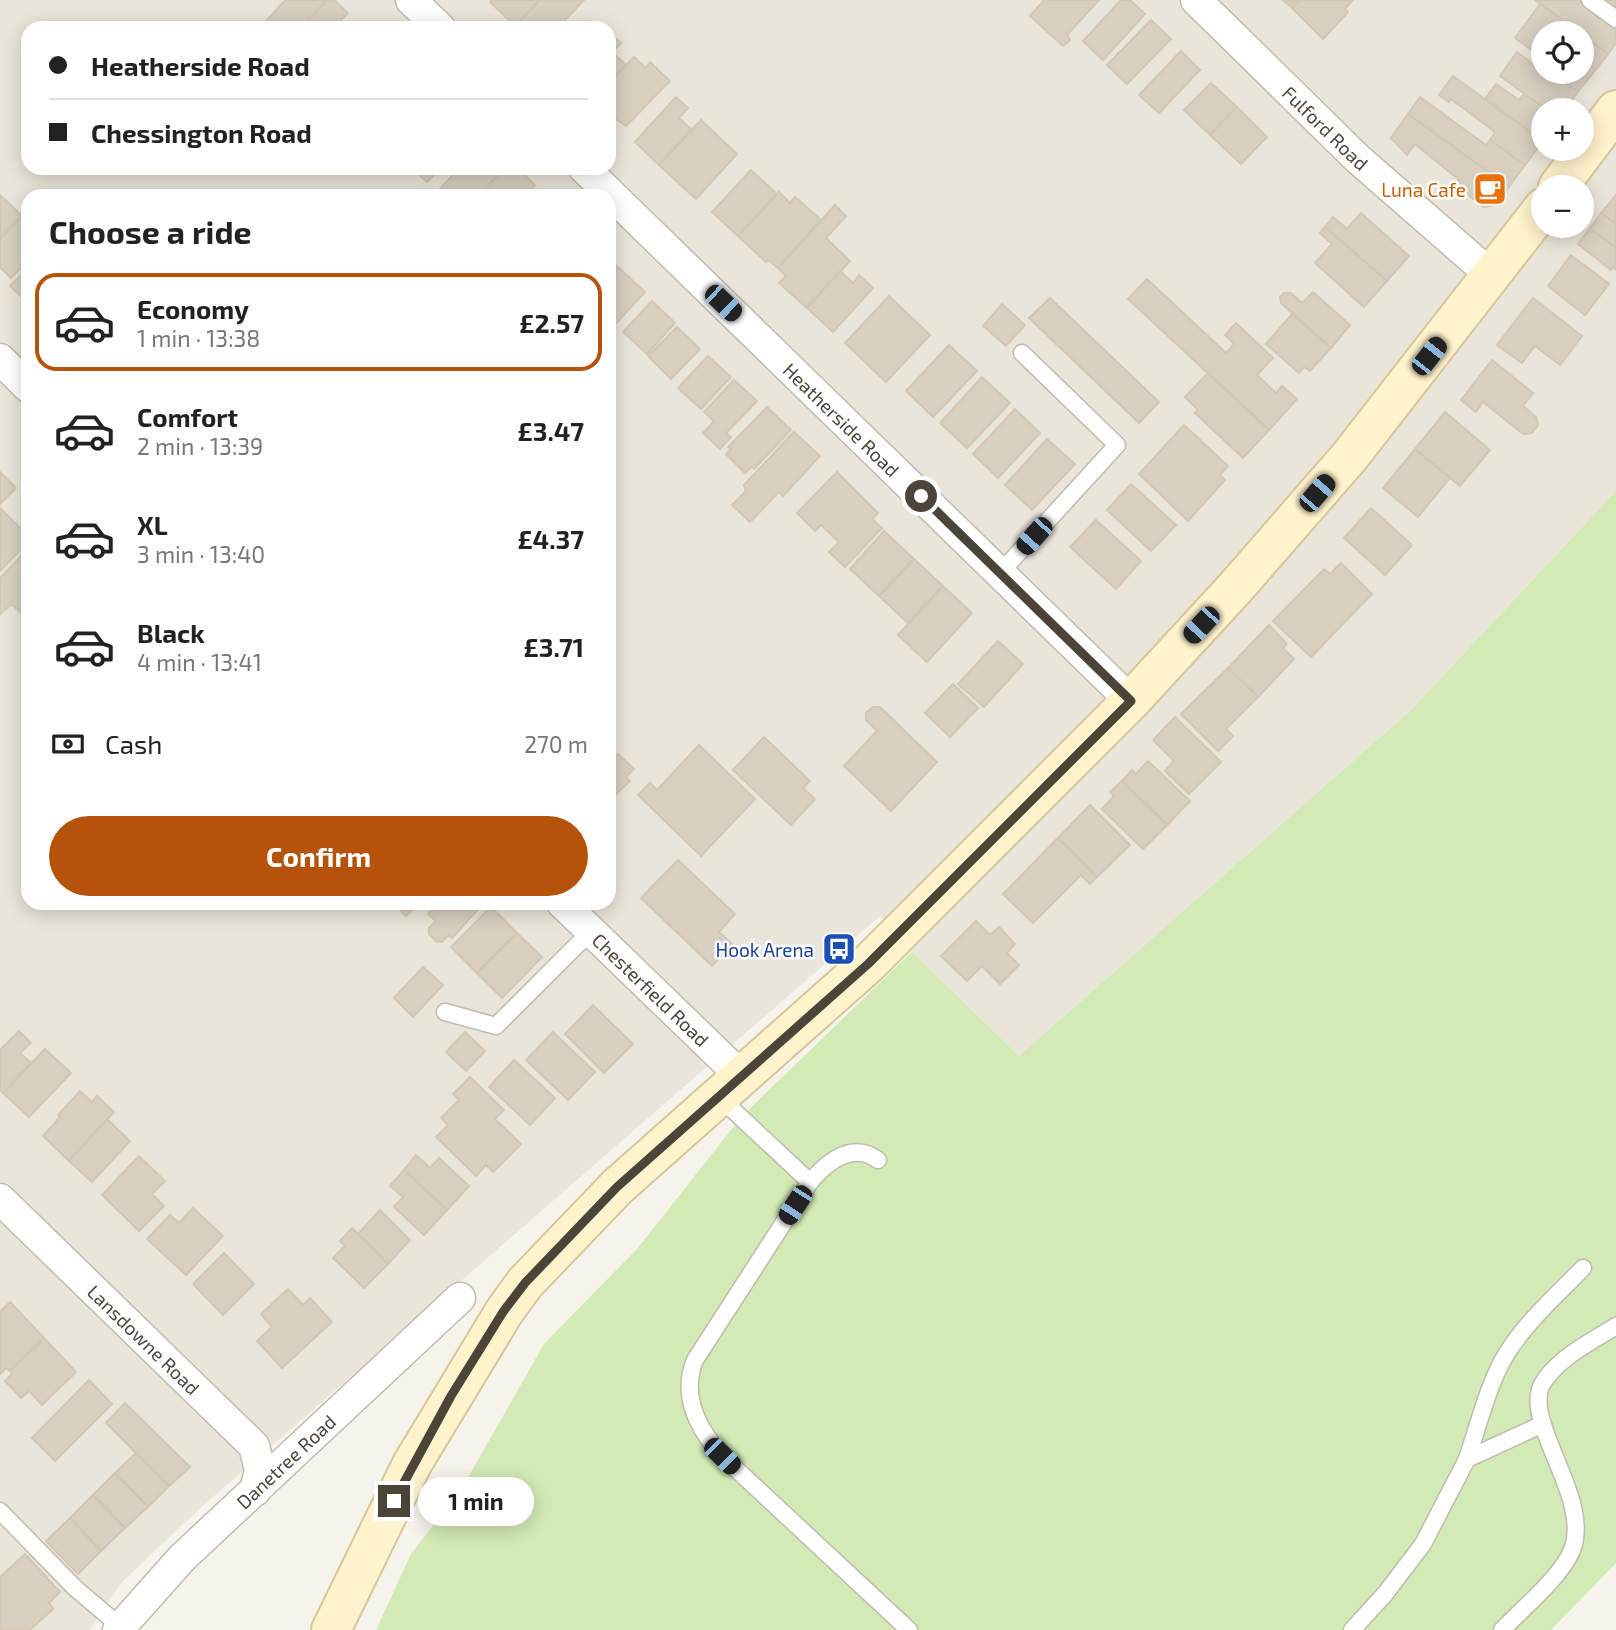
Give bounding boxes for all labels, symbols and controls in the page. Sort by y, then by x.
map controls [1531,21,1594,238]
button: locate [1531,21,1594,84]
text: Heatherside Road [91,50,310,81]
street label: Fulford Road [1278,81,1373,174]
button: + [1531,98,1594,161]
text: Chessington Road [91,117,312,148]
cafe icon: Luna Cafe [1471,170,1509,208]
button: − [1531,175,1594,238]
place label: Luna Cafe [1381,178,1466,201]
text: Choose a ride [49,212,252,250]
car [701,281,746,325]
icon: car [53,291,116,354]
text: Economy [137,293,249,324]
text: £2.57 [519,307,584,338]
text: 1 min · 13:38 [137,324,260,352]
car [1408,333,1451,379]
street label: Heatherside Road [779,358,905,481]
icon: car [53,399,116,462]
text: Comfort [137,401,238,432]
text: £3.47 [518,415,584,446]
text: 2 min · 13:39 [137,432,263,460]
car [1296,470,1339,516]
route start [905,480,937,512]
icon: car [53,507,116,570]
text: XL [137,509,168,540]
car [1013,513,1056,559]
text: £4.37 [517,523,584,554]
text: 3 min · 13:40 [137,540,265,568]
car [1179,602,1224,648]
icon: car [53,615,116,678]
text: Black [137,617,205,648]
text: £3.71 [524,631,584,662]
text: 4 min · 13:41 [137,648,262,676]
icon: cash [49,725,87,763]
text: Cash [105,728,162,759]
text: 270 m [524,730,588,758]
button: Confirm [49,816,588,896]
street label: Chesterfield Road [588,928,714,1051]
bus stop icon: Hook Arena [820,930,858,968]
place label: Hook Arena [716,938,814,961]
car [775,1182,816,1228]
street label: Lansdowne Road [83,1279,205,1399]
street label: Danetree Road [231,1409,340,1513]
car [700,1434,745,1478]
callout: 1 min [418,1476,534,1526]
route end [378,1485,410,1517]
text: 1 min [448,1487,504,1515]

